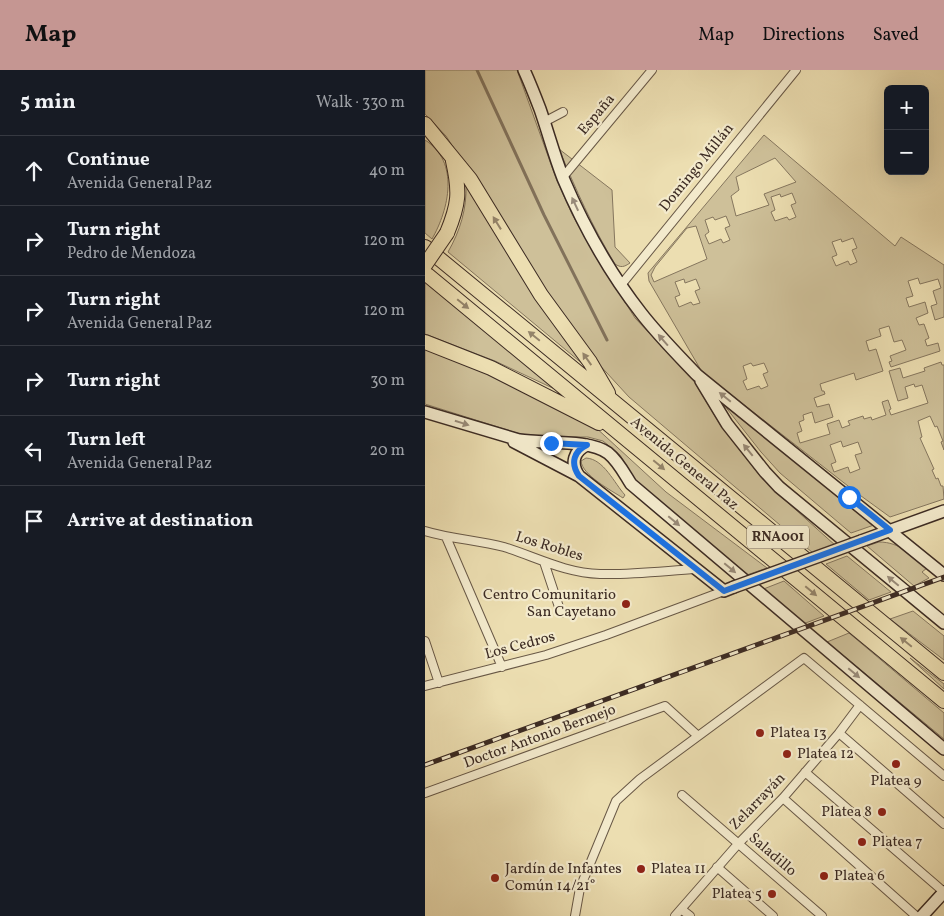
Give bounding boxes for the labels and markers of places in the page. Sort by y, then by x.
place label: Centro Comunitario San Cayetano [483,585,616,623]
marker: Centro Comunitario San Cayetano [620,598,632,610]
place label: Platea 13 [770,723,827,744]
marker: Platea 13 [754,727,766,739]
place label: Platea 12 [797,744,854,765]
marker: Platea 12 [781,748,793,760]
marker: Platea 9 [890,758,902,770]
place label: Platea 9 [871,771,922,792]
place label: Platea 8 [821,802,872,823]
marker: Platea 8 [876,806,888,818]
place label: Platea 7 [872,832,922,853]
marker: Platea 7 [856,836,868,848]
place label: Jardín de Infantes Común 14/21° [505,859,622,897]
place label: Platea 11 [651,859,706,880]
marker: Platea 11 [635,863,647,875]
place label: Platea 6 [834,866,885,887]
marker: Platea 6 [818,870,830,882]
marker: Jardín de Infantes Común 14/21° [489,872,501,884]
place label: Platea 5 [712,884,762,905]
marker: Platea 5 [766,888,778,900]

